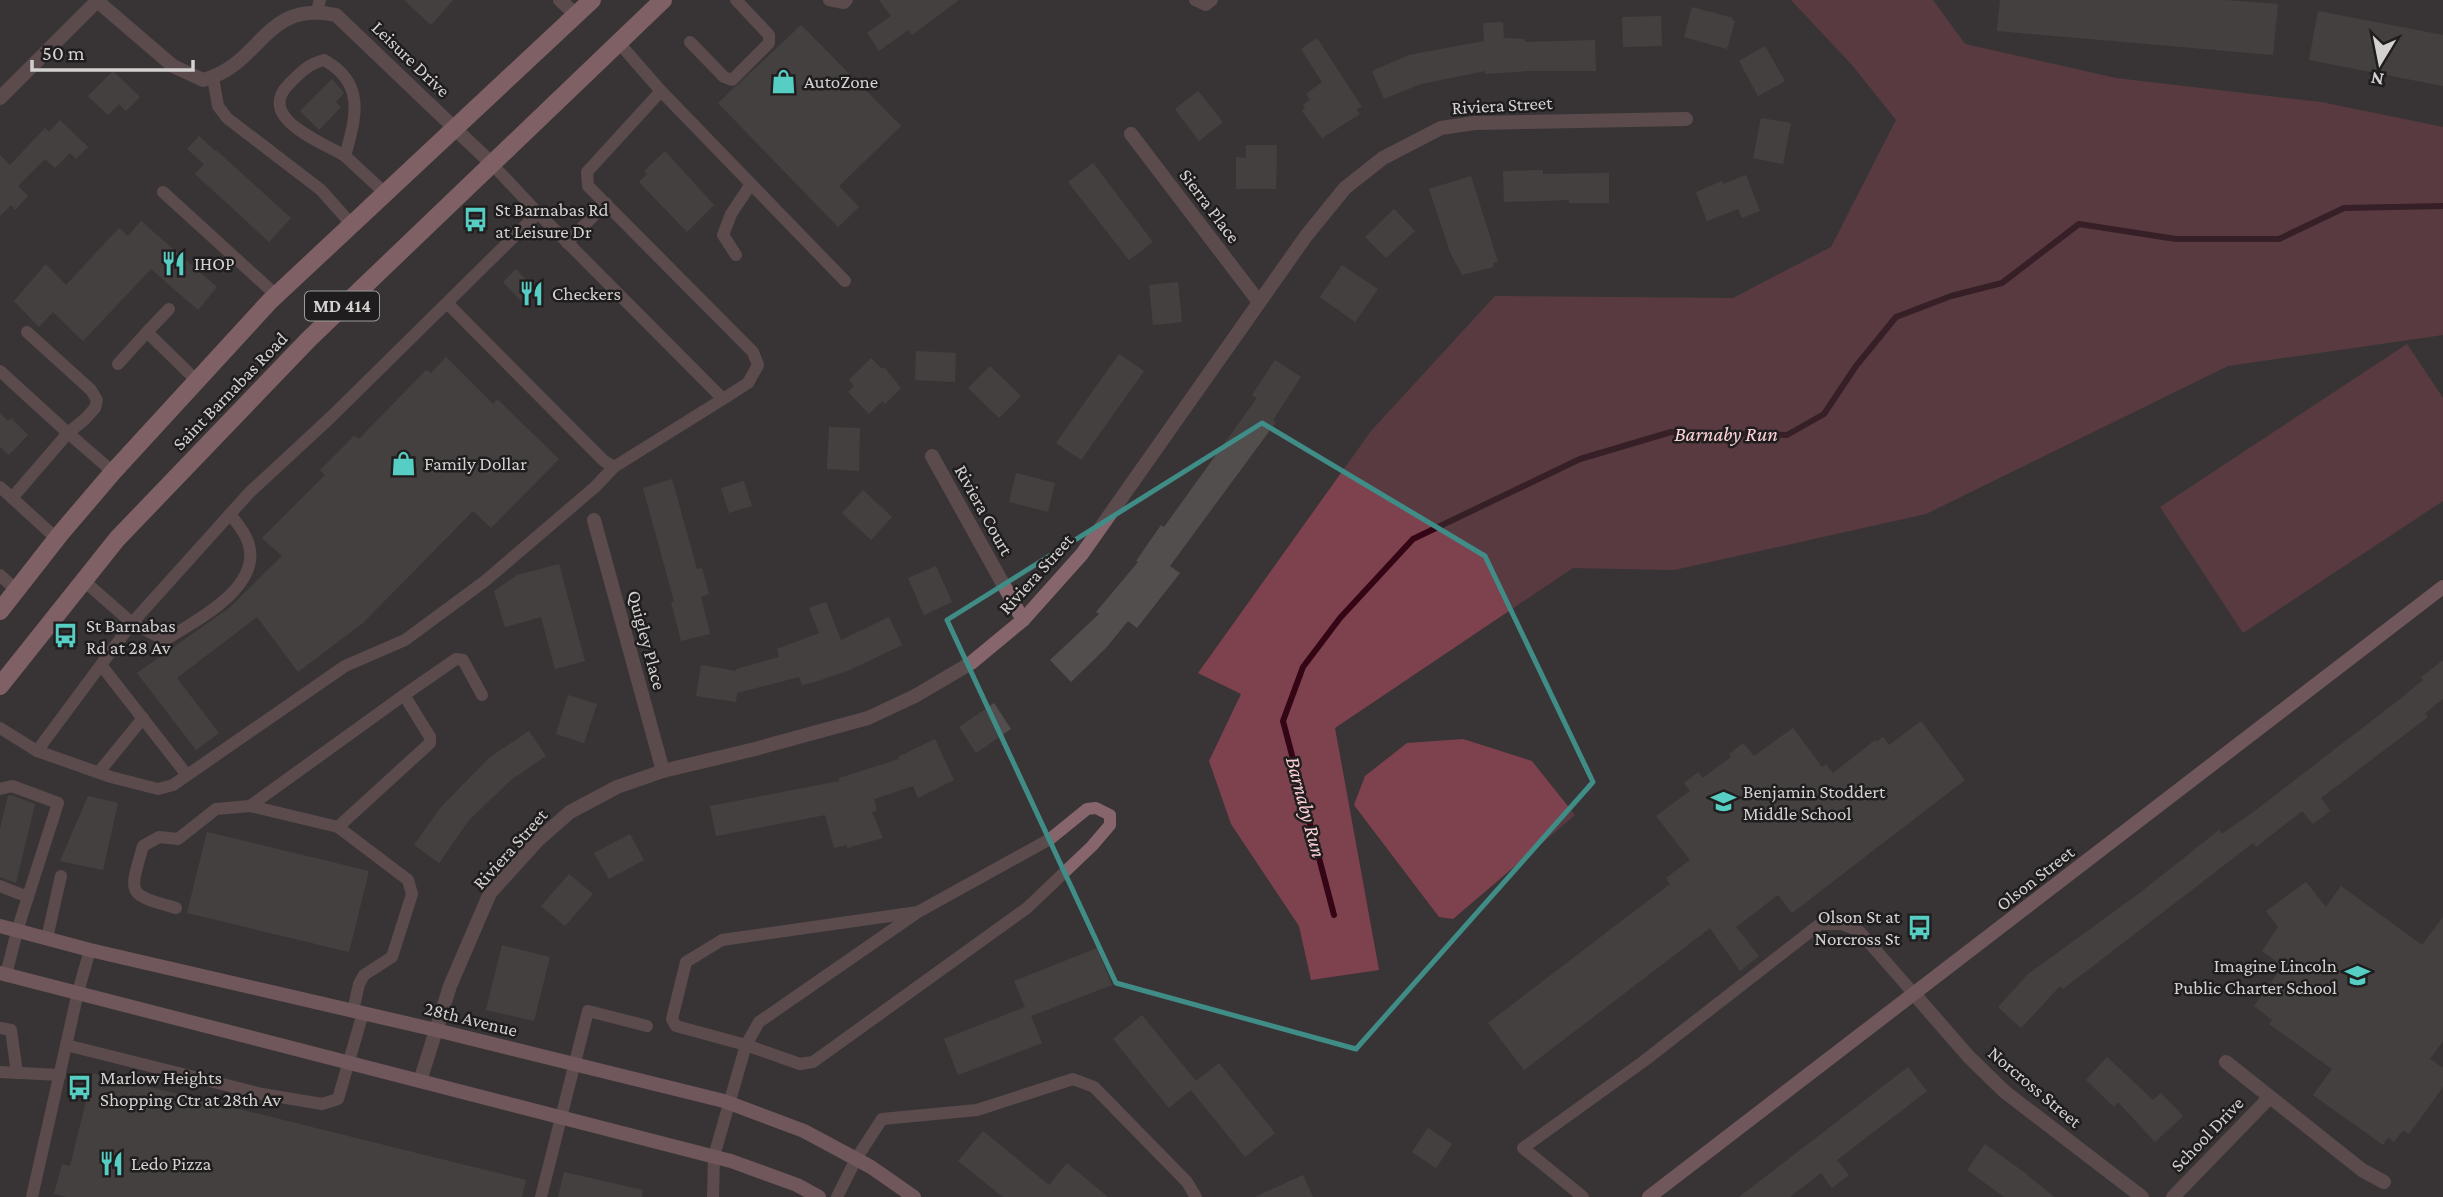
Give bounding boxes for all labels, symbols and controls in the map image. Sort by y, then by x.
street label: Leisure Drive [368,17,454,101]
scale bar [32,28,192,72]
north arrow [2345,28,2415,98]
text: 50 m [42,41,85,65]
shop icon: AutoZone [770,67,798,95]
text: N [2369,68,2385,91]
place label: AutoZone [804,71,878,92]
street label: Riviera Street [1451,92,1554,118]
street label: Sierra Place [1175,165,1245,247]
place label: St Barnabas Rd at Leisure Dr [495,199,609,242]
bus stop icon: St Barnabas Rd at Leisure Dr [461,206,489,234]
restaurant icon: IHOP [160,249,188,277]
place label: IHOP [194,253,235,274]
restaurant icon: Checkers [518,279,546,307]
place label: Checkers [552,283,621,304]
road number: MD 414 [305,292,379,320]
street label: Saint Barnabas Road [168,328,292,454]
water label: Barnaby Run [1674,422,1778,446]
shop icon: Family Dollar [390,449,418,477]
place label: Family Dollar [424,453,527,474]
street label: Riviera Court [951,461,1018,559]
street label: Riviera Street [994,529,1078,619]
street label: Quigley Place [624,588,670,692]
place label: St Barnabas Rd at 28 Av [86,615,176,658]
bus stop icon: St Barnabas Rd at 28 Av [52,622,80,650]
water label: Barnaby Run [1281,754,1331,860]
place label: Benjamin Stoddert Middle School [1743,781,1886,824]
school or university icon: Benjamin Stoddert Middle School [1709,788,1737,816]
street label: Riviera Street [468,804,552,894]
street label: Olson Street [1992,841,2079,915]
place label: Olson St at Norcross St [1815,906,1901,949]
bus stop icon: Olson St at Norcross St [1906,913,1934,941]
place label: Imagine Lincoln Public Charter School [2174,955,2337,998]
school or university icon: Imagine Lincoln Public Charter School [2343,962,2371,990]
street label: 28th Avenue [422,997,520,1041]
street label: Norcross Street [1984,1042,2086,1132]
place label: Marlow Heights Shopping Ctr at 28th Av [100,1067,281,1110]
bus stop icon: Marlow Heights Shopping Ctr at 28th Av [66,1074,94,1102]
street label: School Drive [2166,1092,2248,1176]
restaurant icon: Ledo Pizza [97,1149,125,1177]
place label: Ledo Pizza [131,1153,211,1174]

